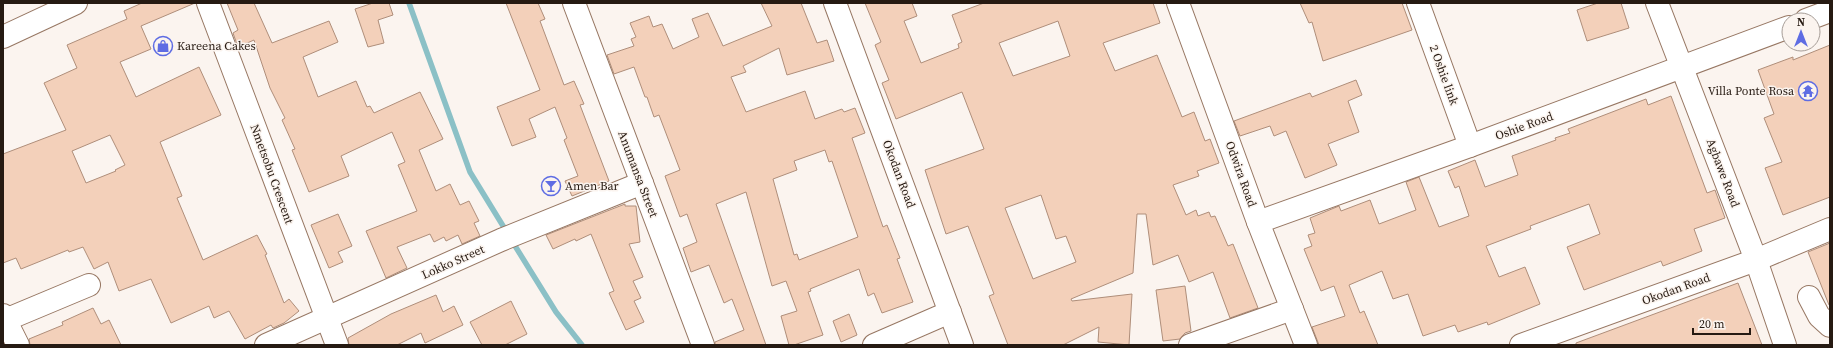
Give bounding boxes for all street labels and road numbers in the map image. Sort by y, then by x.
street label: 2 Oshie link [1426,43,1462,108]
street label: Oshie Road [1493,108,1555,144]
street label: Nmetsobu Crescent [247,122,297,226]
street label: Anumansa Street [614,128,662,220]
street label: Agbawe Road [1703,137,1743,210]
street label: Okodan Road [879,138,919,210]
street label: Odwira Road [1222,139,1260,209]
street label: Lokko Street [419,241,487,283]
street label: Okodan Road [1640,269,1712,309]

